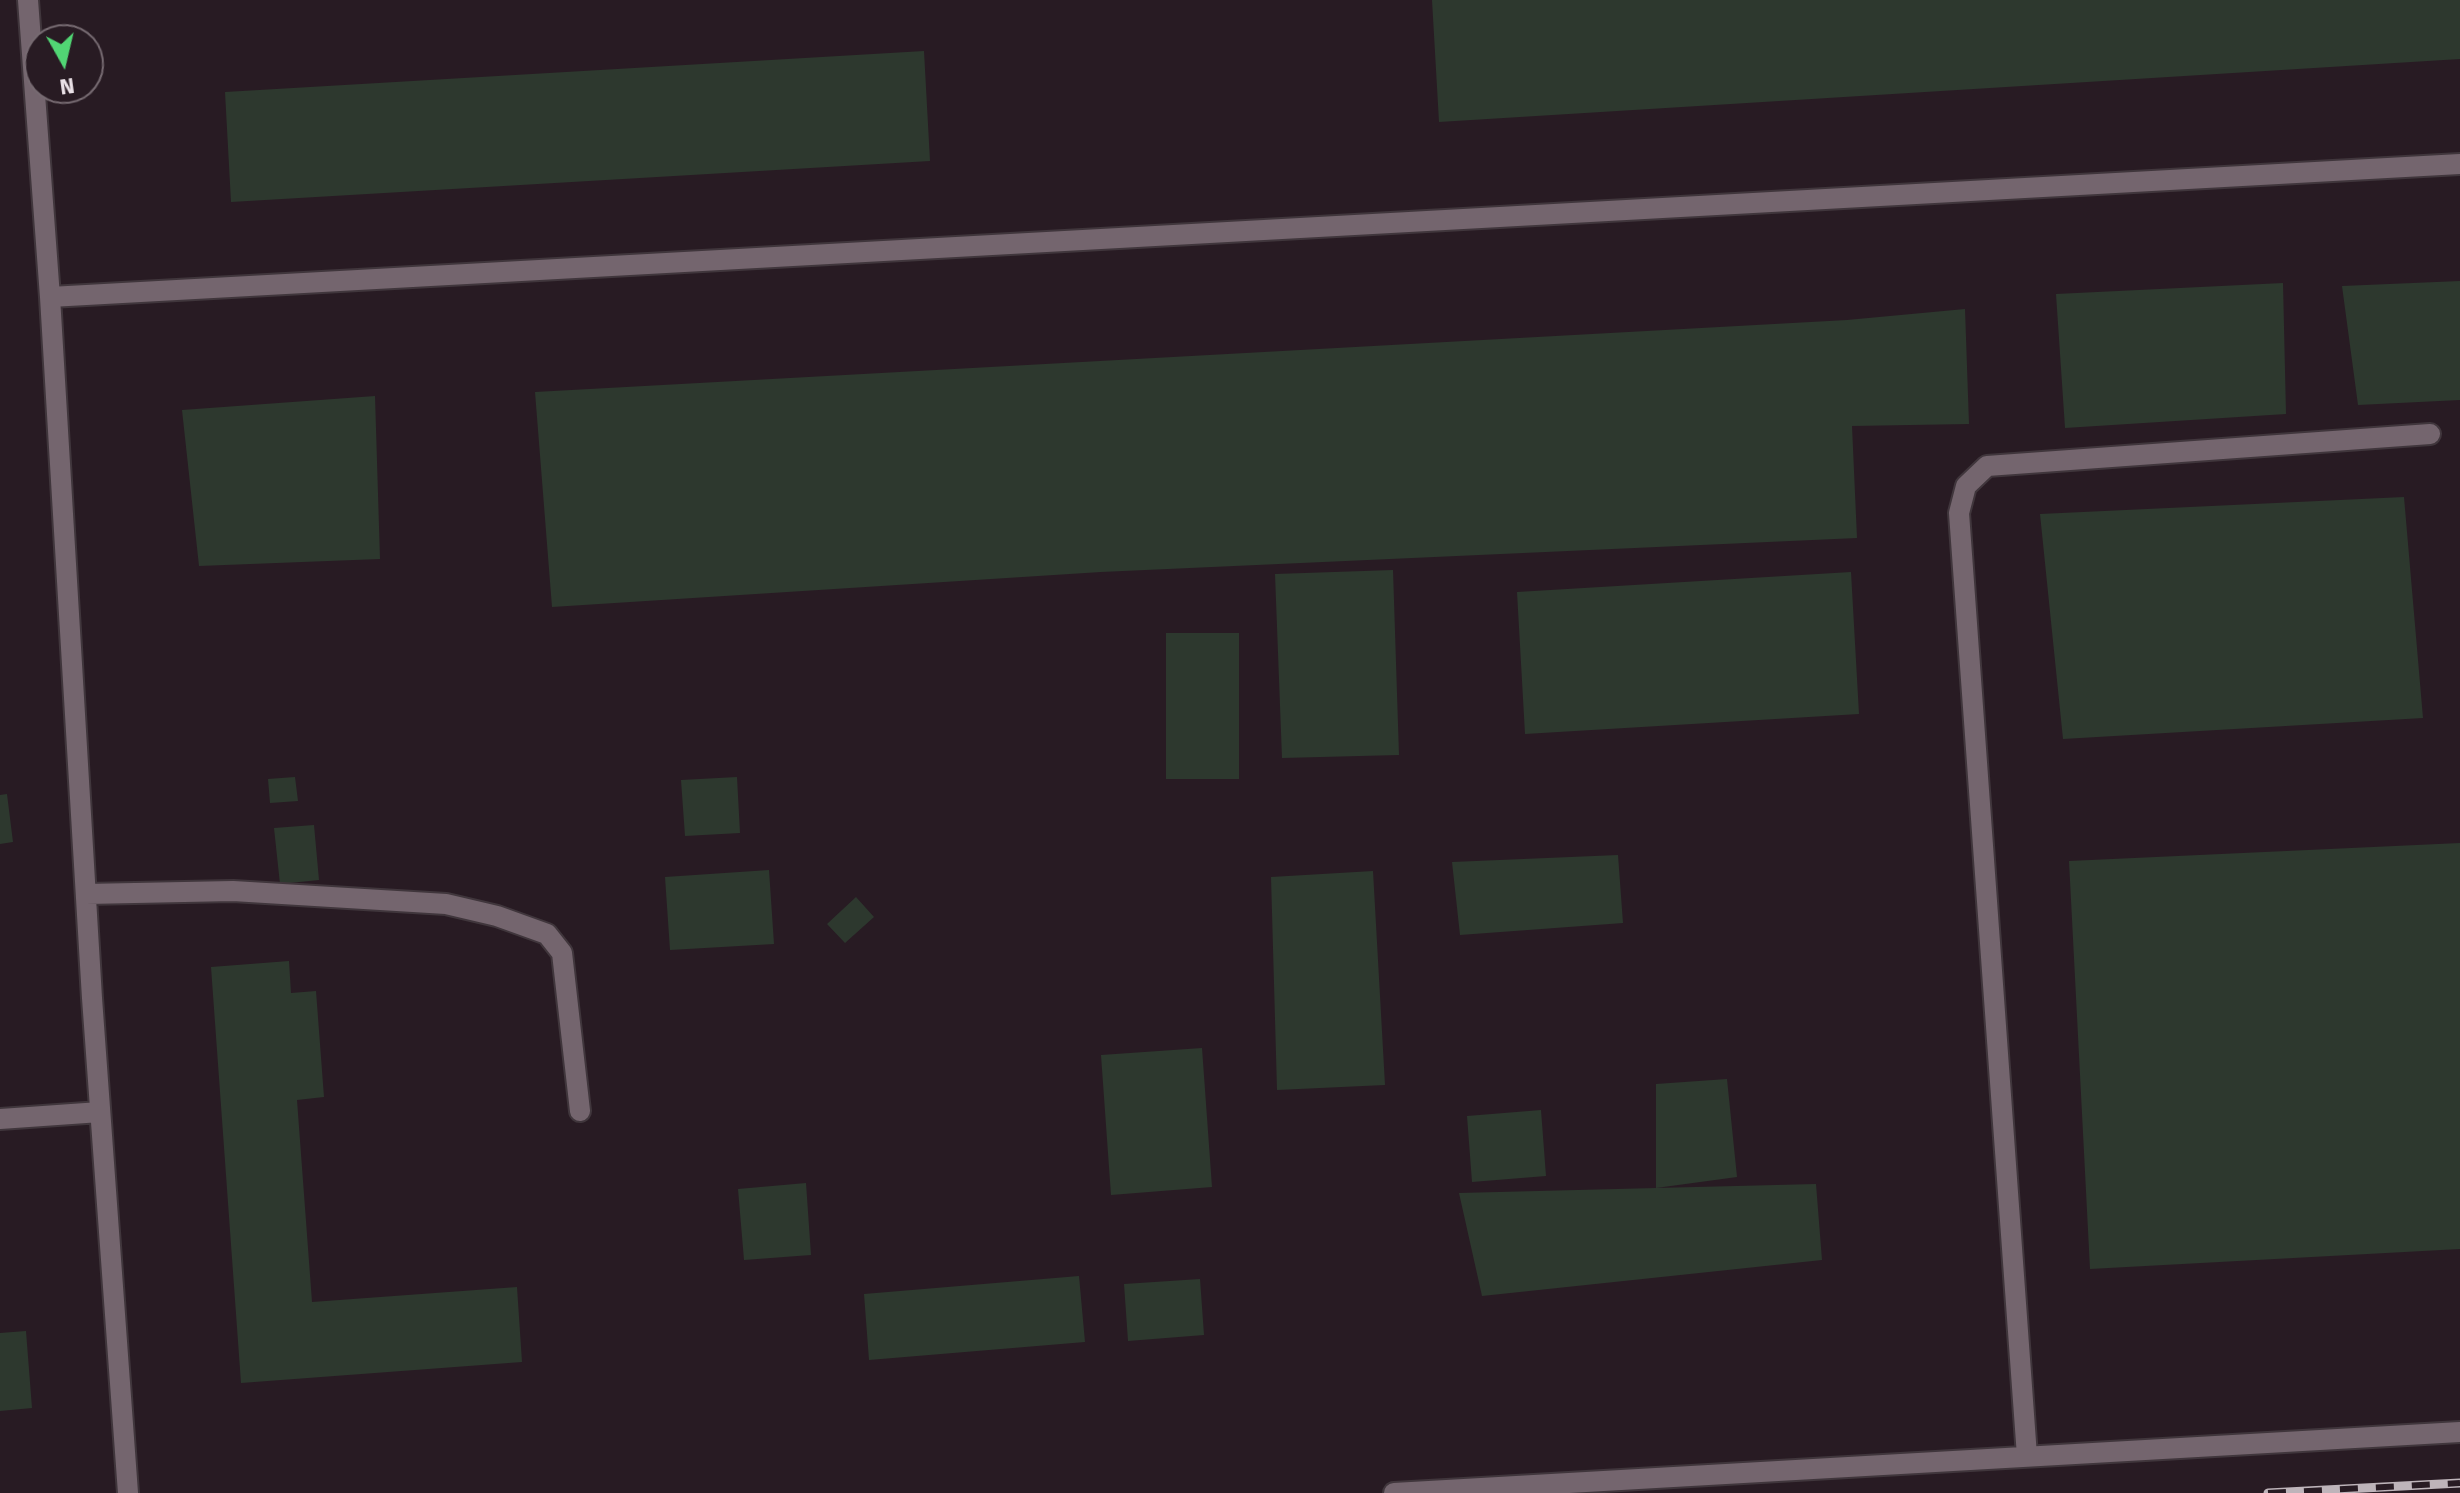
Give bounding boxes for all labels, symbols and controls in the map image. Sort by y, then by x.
north arrow [24,24,104,104]
text: N [58,72,76,101]

